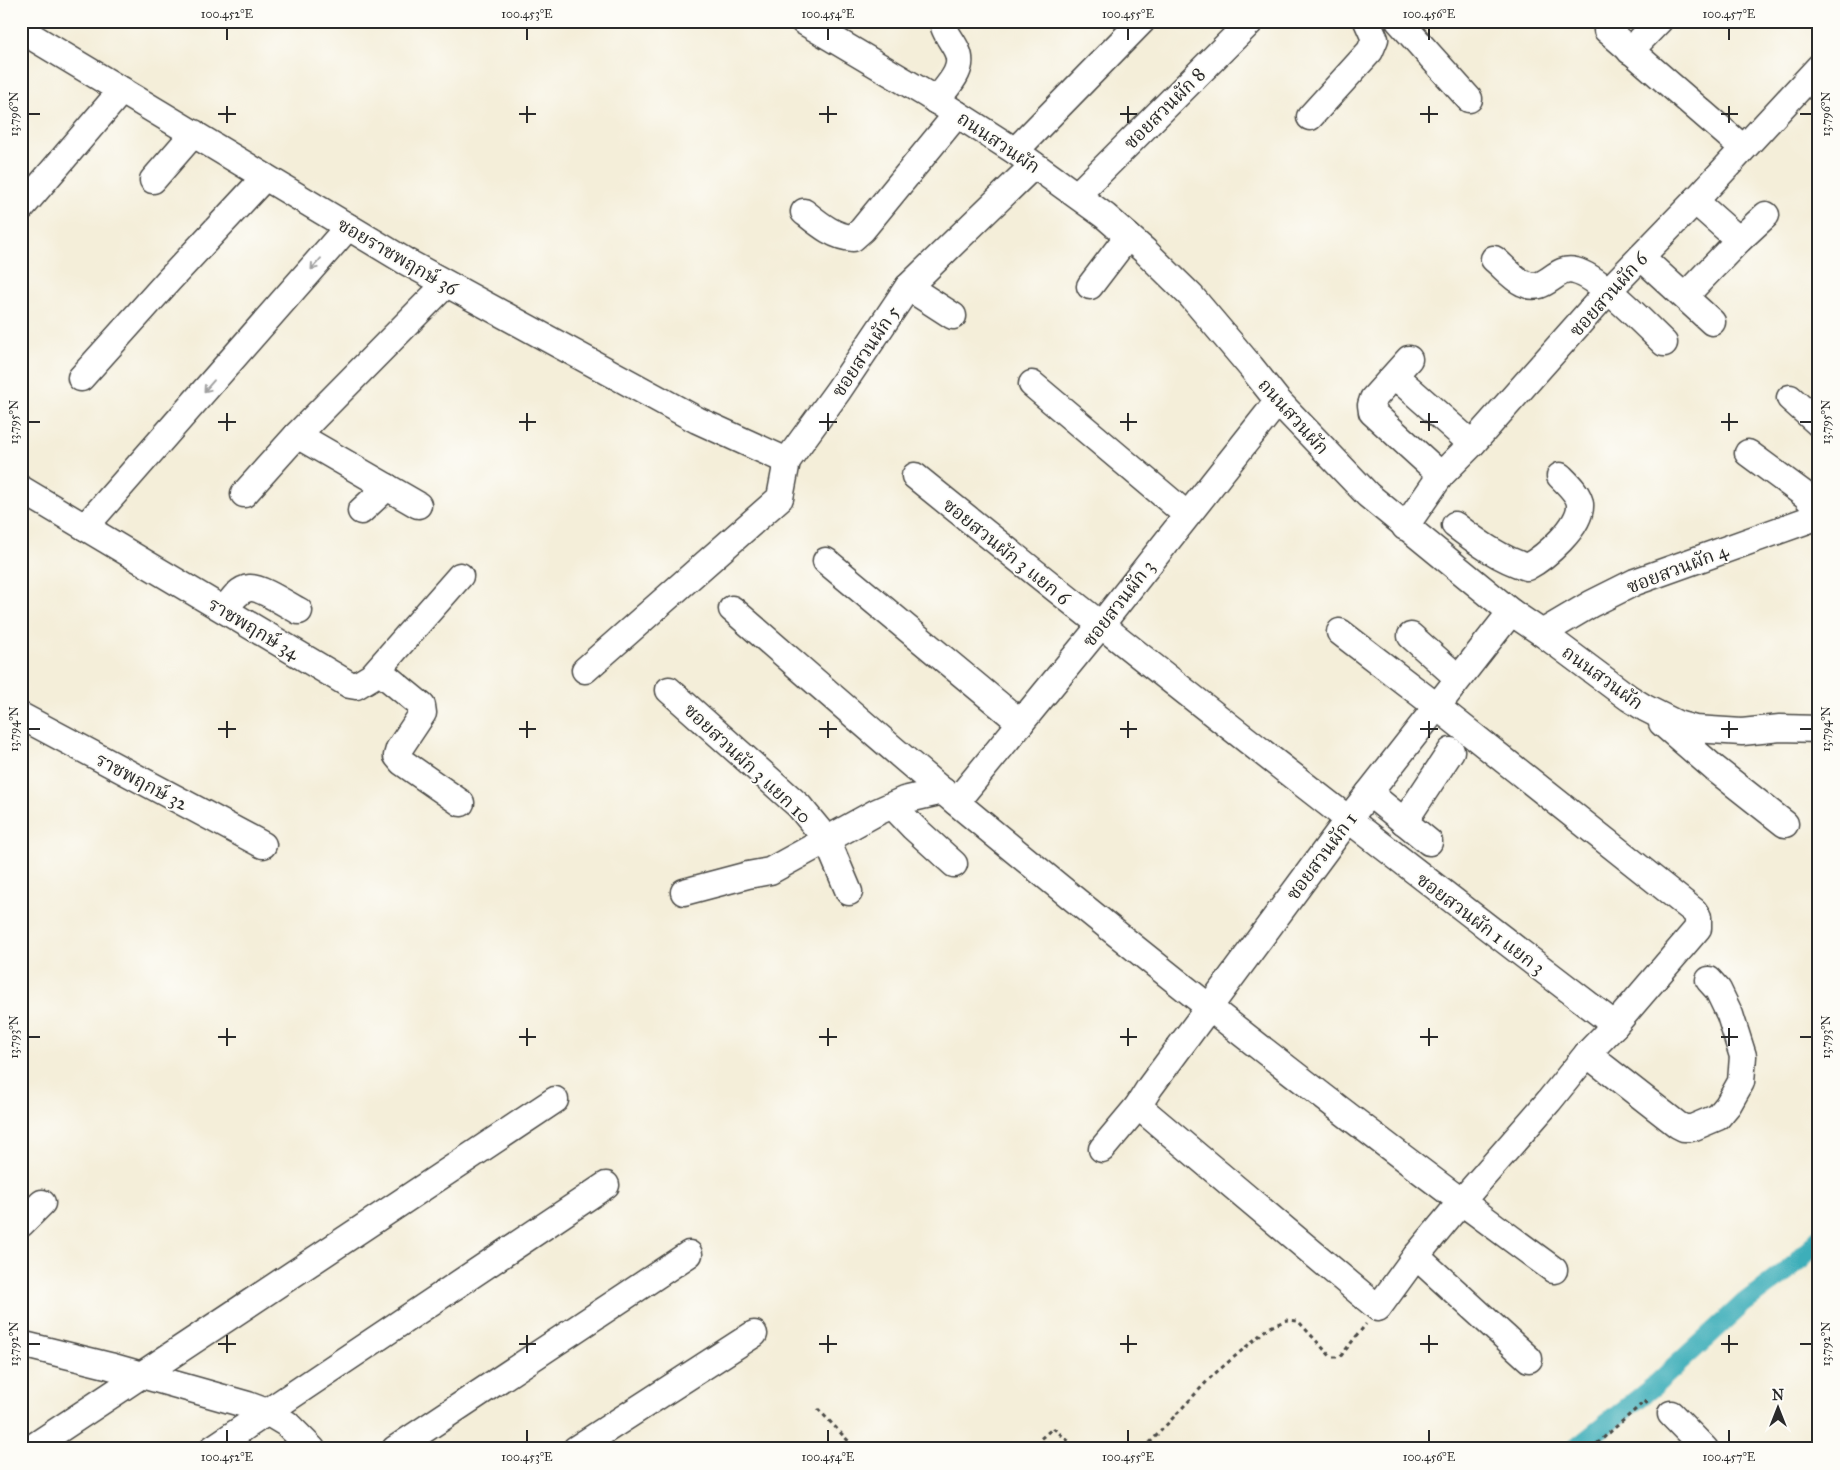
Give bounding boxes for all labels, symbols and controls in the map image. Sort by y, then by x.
text: 100.452°E [201,7,254,21]
text: 100.453°E [501,7,553,21]
text: 100.454°E [802,7,855,21]
text: 100.455°E [1102,7,1154,21]
text: 100.456°E [1403,7,1456,21]
text: 100.457°E [1703,7,1756,21]
street label: ซอยสวนผัก 8 [1119,63,1210,154]
text: 13.796°N [7,92,21,136]
text: 13.796°N [1819,92,1833,136]
street label: ถนนสวนผัก [953,106,1044,178]
street label: ซอยราชพฤกษ์ 36 [333,213,463,301]
street label: ซอยสวนผัก 6 [1564,246,1653,341]
one-way arrow [310,257,322,270]
street label: ซอยสวนผัก 5 [827,301,904,401]
street label: ถนนสวนผัก [1253,373,1334,459]
one-way arrow [203,379,215,392]
text: 13.795°N [7,400,21,444]
text: 13.795°N [1819,400,1833,444]
street label: ซอยสวนผัก 3 แยก 6 [938,493,1076,610]
street label: ซอยสวนผัก 4 [1623,538,1731,598]
street label: ซอยสวนผัก 3 [1077,555,1159,651]
street label: ราชพฤกษ์ 34 [204,592,304,665]
street label: ถนนสวนผัก [1558,640,1648,715]
street label: ซอยสวนผัก 3 แยก 10 [679,698,816,828]
text: 13.794°N [7,706,21,752]
text: 13.794°N [1819,706,1833,752]
street label: ราชพฤกษ์ 32 [92,748,192,816]
street label: ซอยสวนผัก 1 [1281,808,1362,905]
street label: ซอยสวนผัก 1 แยก 3 [1412,868,1549,979]
text: 13.793°N [7,1015,21,1059]
text: 13.793°N [1819,1015,1833,1059]
text: 13.792°N [7,1322,21,1366]
text: 13.792°N [1819,1322,1833,1366]
north arrow [1752,1382,1802,1432]
text: N [1772,1387,1784,1404]
text: 100.452°E [201,1450,254,1464]
text: 100.453°E [501,1450,553,1464]
text: 100.454°E [802,1450,855,1464]
text: 100.455°E [1102,1450,1154,1464]
text: 100.456°E [1403,1450,1456,1464]
text: 100.457°E [1703,1450,1756,1464]

